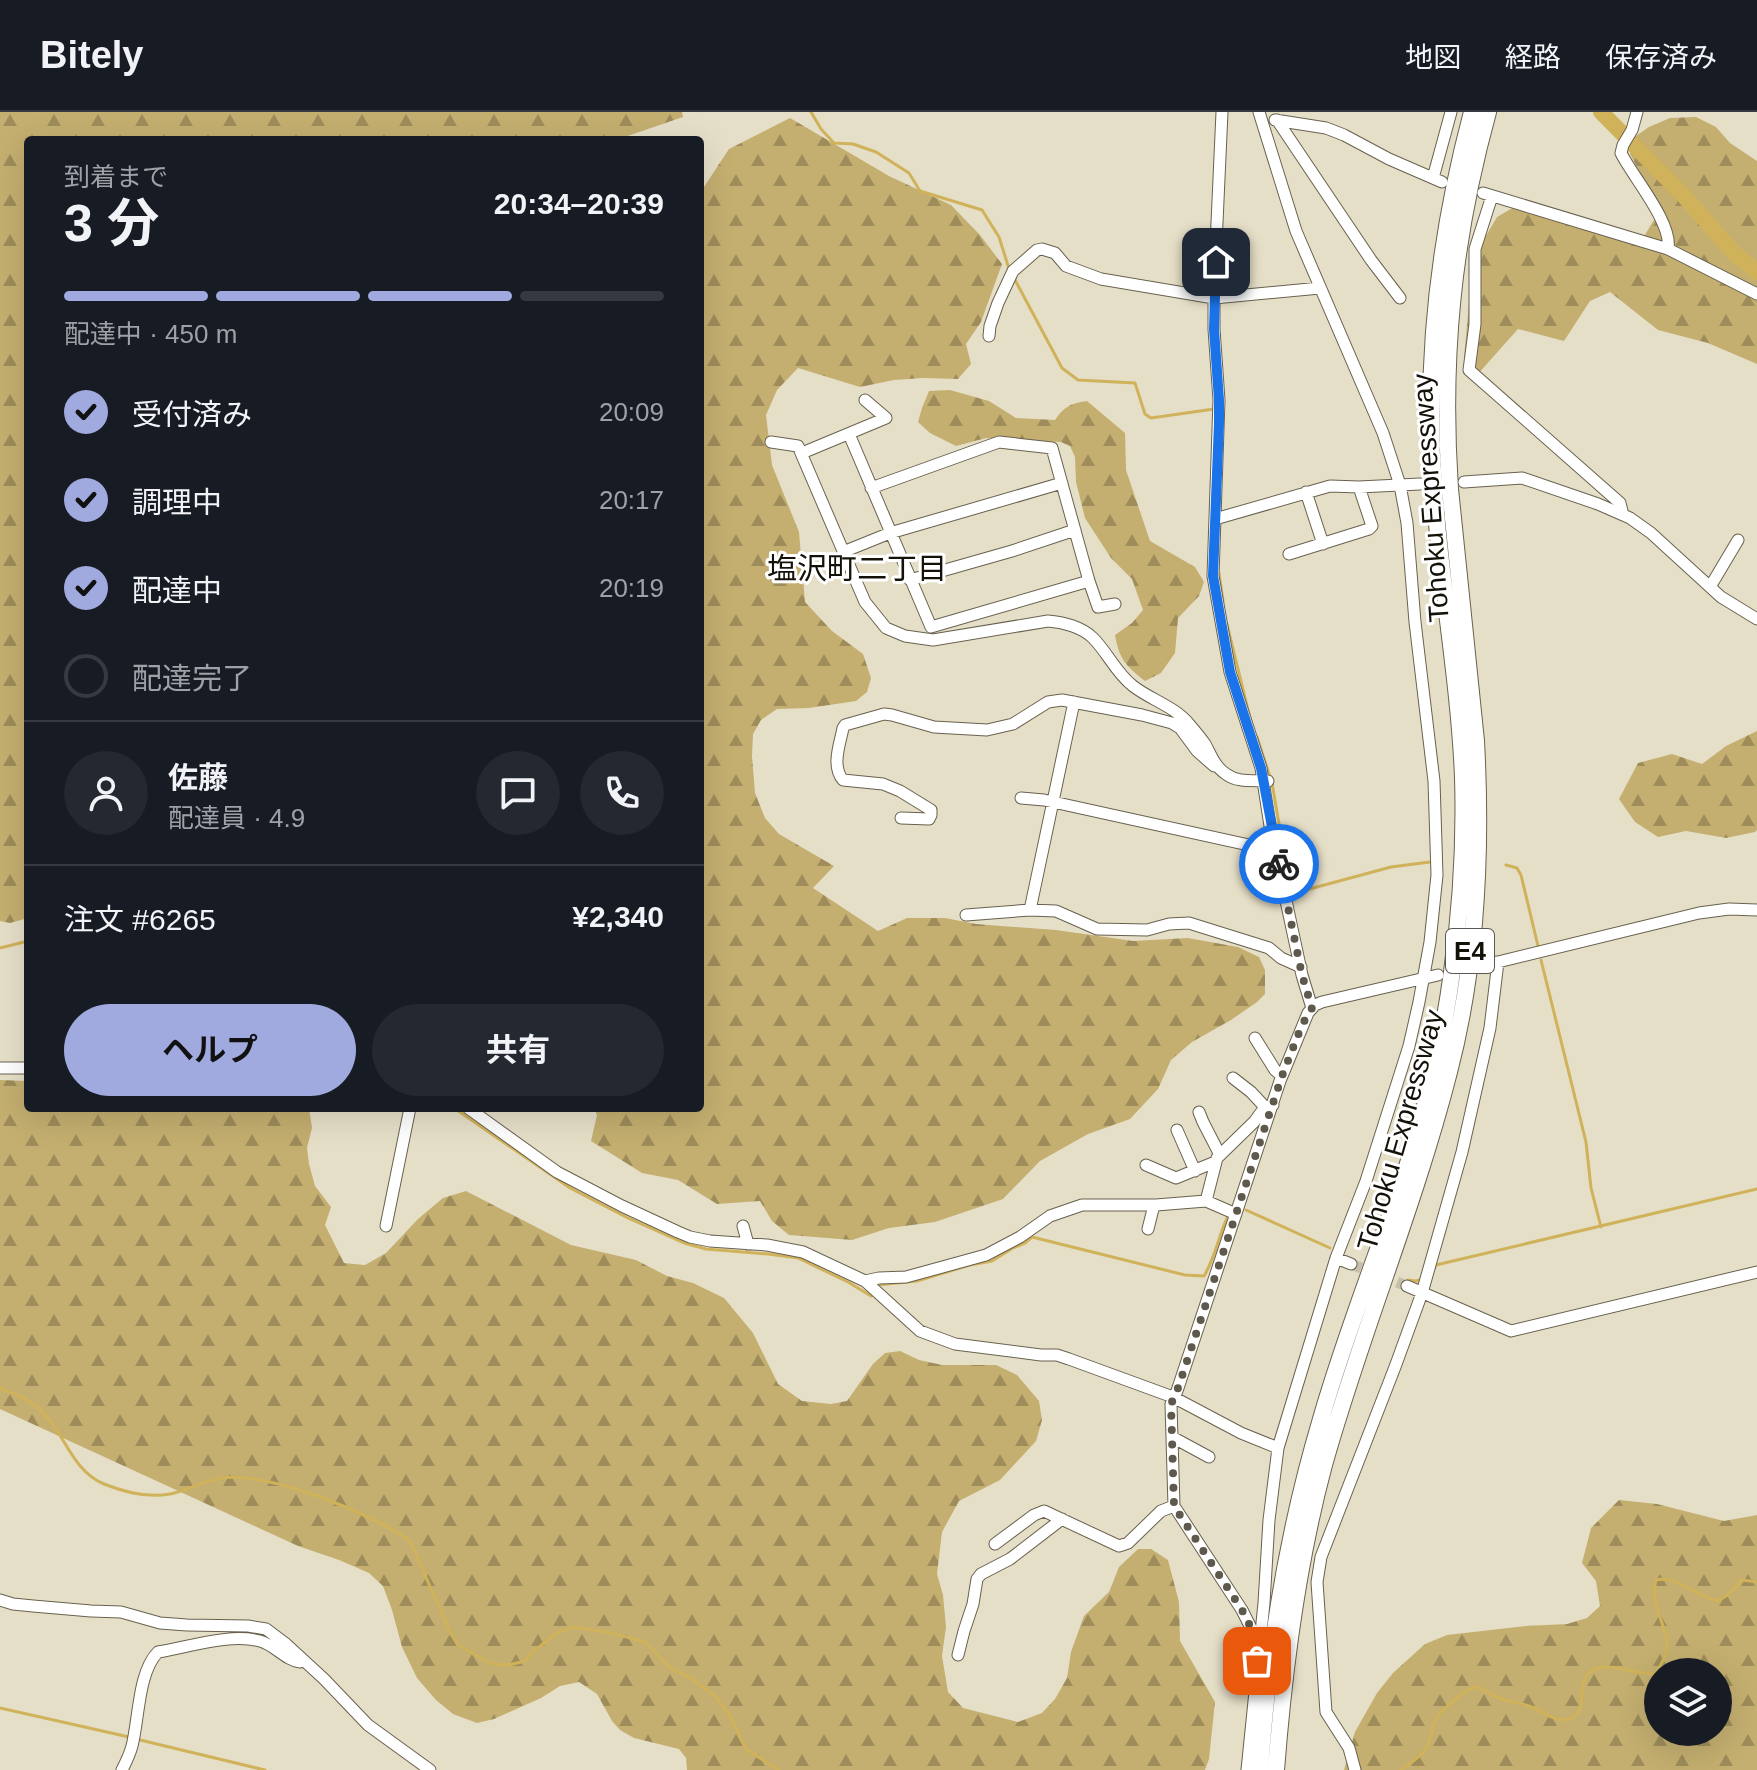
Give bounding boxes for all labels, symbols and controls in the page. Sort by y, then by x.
text: Bitely [40,34,143,76]
text: 地図 [1405,42,1461,73]
text: 経路 [1505,42,1561,73]
text: 保存済み [1605,42,1717,73]
text: 到着まで [64,162,168,192]
text: 20:34–20:39 [494,187,664,220]
text: 3 分 [64,194,159,252]
pin [1182,228,1250,296]
icon: home [1194,240,1238,284]
text: 配達中 · 450 m [64,319,237,349]
street label: Tohoku Expressway [1406,373,1455,623]
icon: check [64,390,108,434]
text: 20:09 [599,397,664,427]
text: 受付済み [132,398,252,431]
icon: check [64,478,108,522]
text: 20:17 [599,485,664,515]
text: 調理中 [132,486,222,519]
district label: 塩沢町二丁目 [767,552,947,585]
icon: check [64,566,108,610]
text: 20:19 [599,573,664,603]
text: 配達中 [132,574,222,607]
text: 配達完了 [132,662,252,695]
button: person [64,751,148,835]
button: chat [476,751,560,835]
button: phone [580,751,664,835]
text: 佐藤 [168,761,228,794]
text: 配達員 · 4.9 [168,803,305,833]
courier [1239,824,1319,904]
icon: bike [1257,842,1301,886]
text: ¥2,340 [572,900,664,933]
text: 注文 #6265 [64,903,216,936]
road number: E4 [1446,929,1494,973]
button: ヘルプ [64,1004,356,1096]
button: 共有 [372,1004,664,1096]
street label: Tohoku Expressway [1351,1006,1450,1254]
pin [1223,1627,1291,1695]
icon: bag [1235,1639,1279,1683]
map controls [1644,1658,1732,1746]
button: layers [1644,1658,1732,1746]

